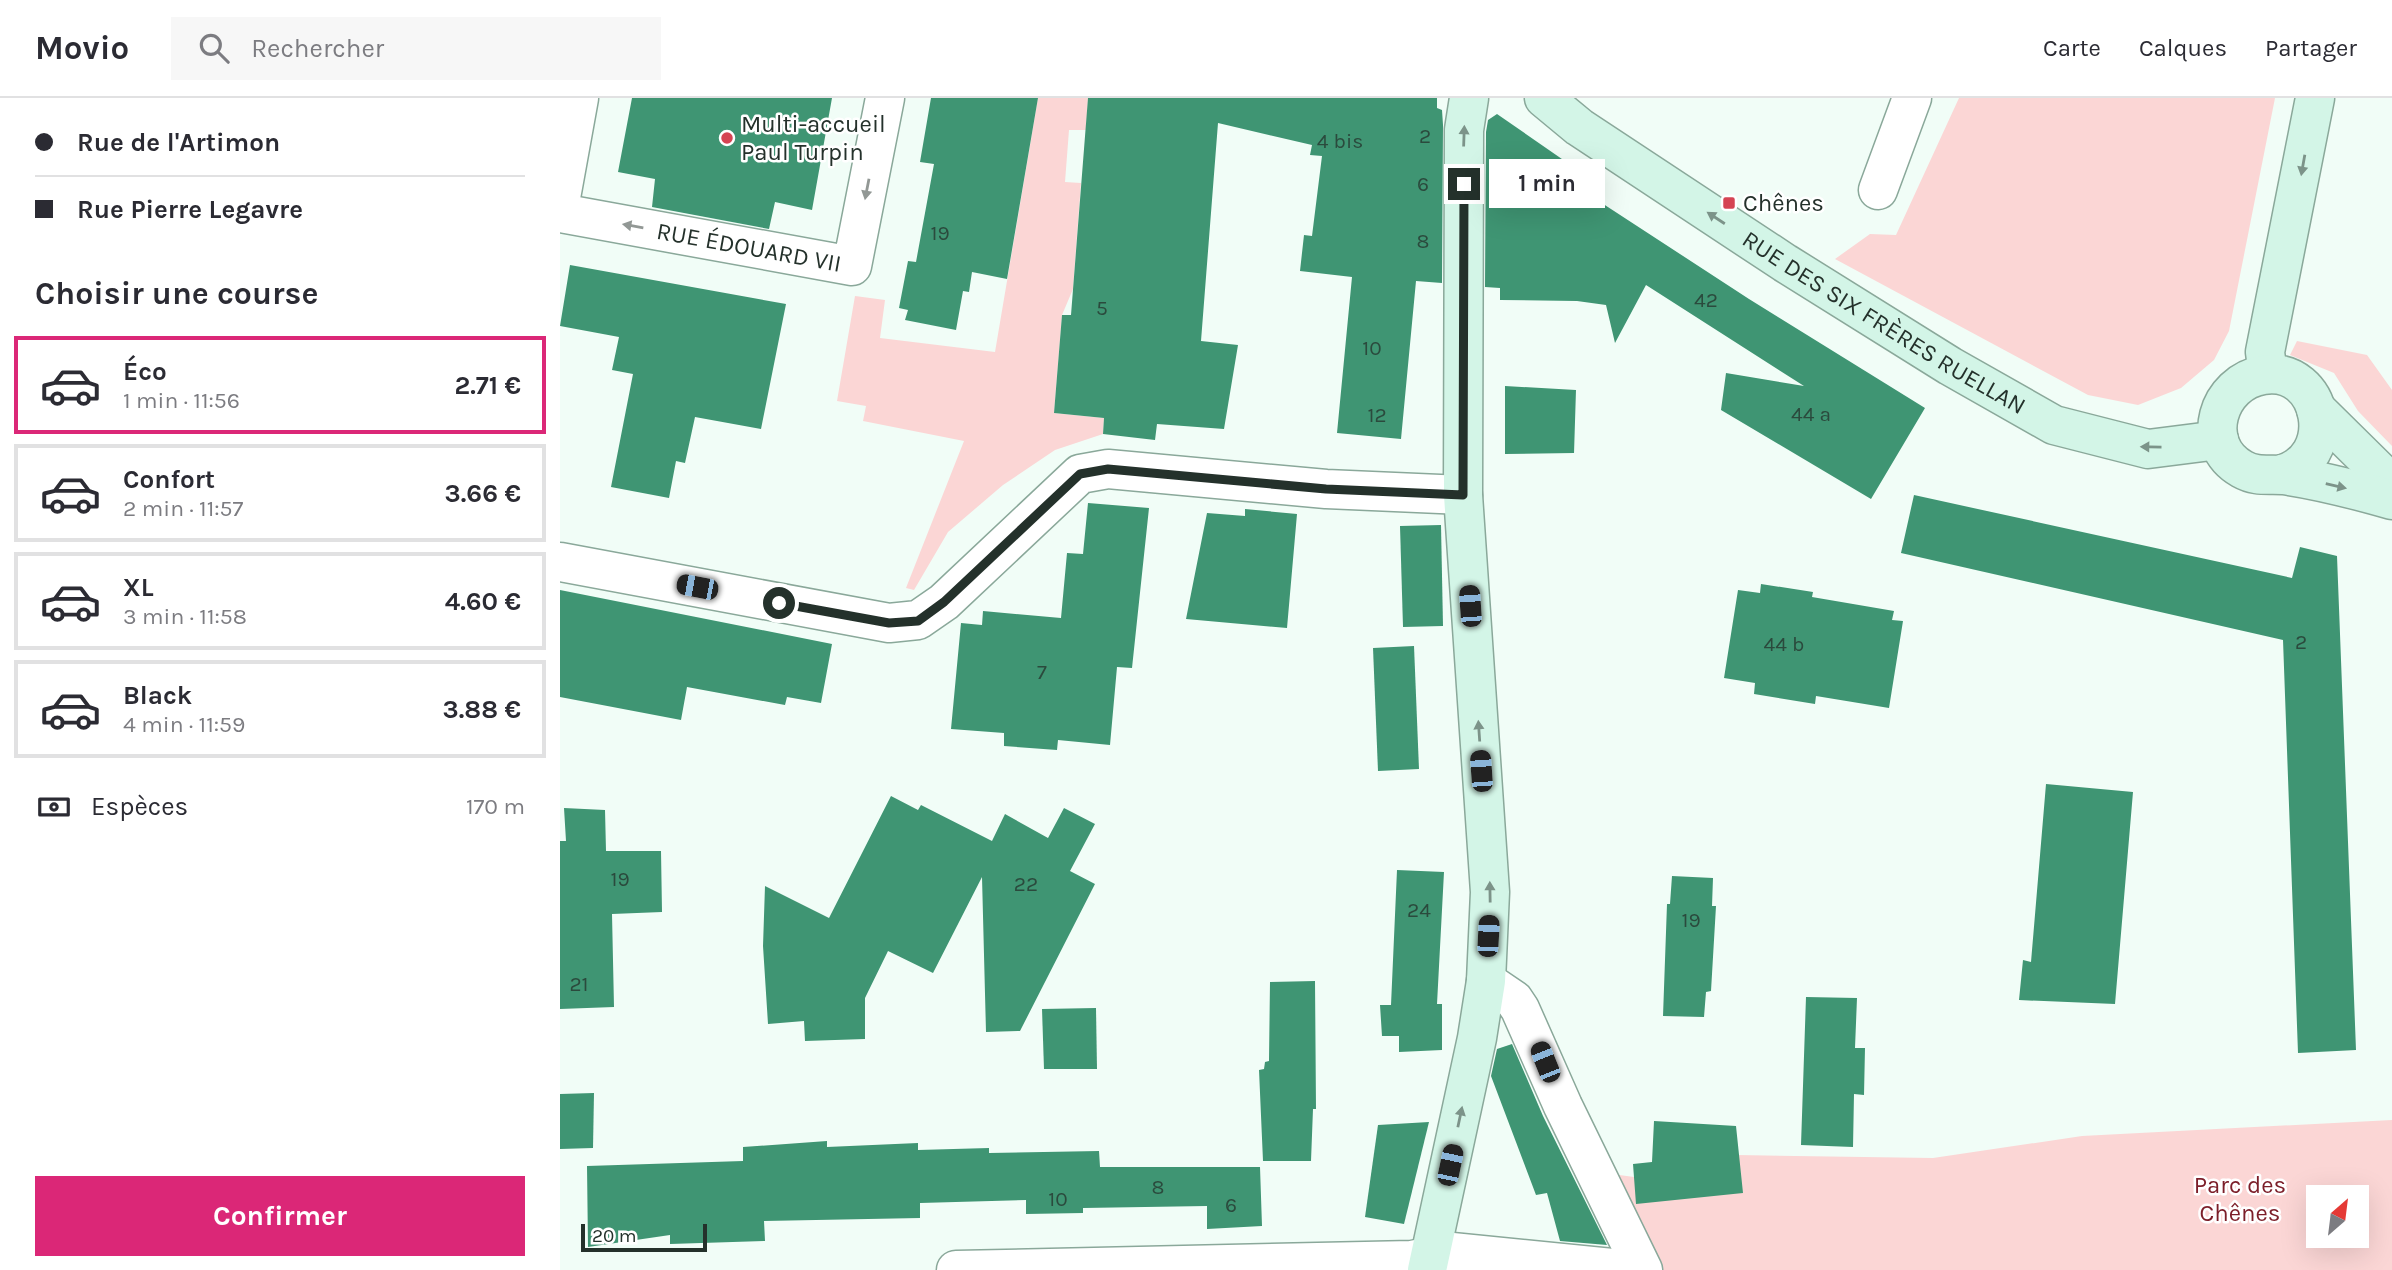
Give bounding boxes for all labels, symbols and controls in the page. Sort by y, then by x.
search box [171,17,661,80]
text: Movio [35,29,129,67]
icon: search [195,29,233,67]
text: Rechercher [251,33,384,64]
text: Carte [2043,34,2101,62]
text: Calques [2139,34,2227,62]
text: Partager [2265,34,2357,62]
place label: Multi-accueil Paul Turpin [741,110,886,166]
house number: 2 [1419,124,1431,148]
one-way arrow [1459,125,1470,147]
text: Rue de l'Artimon [77,127,280,158]
house number: 4 bis [1317,129,1363,153]
marker: Multi-accueil Paul Turpin [719,130,735,146]
one-way arrow [2297,154,2308,176]
callout: 1 min [1488,160,1604,208]
route end [1448,168,1480,200]
text: 1 min [1518,170,1576,197]
house number: 6 [1417,172,1429,196]
one-way arrow [861,178,872,200]
place label: Chênes [1743,189,1824,217]
text: Rue Pierre Legavre [77,194,303,225]
marker: Chênes [1721,195,1737,211]
one-way arrow [1706,211,1725,224]
street label: RUE ÉDOUARD VII [654,217,843,278]
one-way arrow [622,220,644,231]
house number: 19 [930,221,950,245]
street label: RUE DES SIX FRÈRES RUELLAN [1737,225,2031,420]
house number: 8 [1417,229,1429,253]
text: Choisir une course [35,275,318,312]
house number: 42 [1694,288,1718,312]
house number: 5 [1096,296,1108,320]
house number: 10 [1362,336,1382,360]
icon: car [39,354,102,417]
text: Éco [123,356,167,387]
text: 2.71 € [454,370,521,401]
text: 1 min · 11:56 [123,387,240,414]
house number: 44 a [1791,402,1831,426]
house number: 12 [1367,403,1387,427]
one-way arrow [2140,441,2162,453]
icon: car [39,462,102,525]
text: Confort [123,464,215,495]
text: 3.66 € [445,478,521,509]
one-way arrow [2325,481,2347,492]
text: 2 min · 11:57 [123,495,243,522]
icon: car [39,570,102,633]
text: XL [123,572,154,603]
car [675,573,720,601]
car [1459,584,1482,628]
text: 4.60 € [445,586,521,617]
route start [763,587,795,619]
text: 3 min · 11:58 [123,603,247,630]
house number: 2 [2295,630,2307,654]
house number: 44 b [1764,632,1804,656]
house number: 7 [1037,660,1047,684]
icon: car [39,678,102,741]
text: Black [123,680,192,711]
text: 3.88 € [443,694,521,725]
text: 4 min · 11:59 [123,711,245,738]
one-way arrow [1473,720,1484,742]
car [1470,749,1493,793]
icon: cash [35,788,73,826]
text: Espèces [91,791,188,822]
text: 170 m [466,793,525,820]
house number: 19 [610,867,630,891]
house number: 22 [1014,872,1038,896]
one-way arrow [1484,881,1496,903]
house number: 24 [1407,898,1431,922]
house number: 19 [1681,908,1701,932]
car [1477,914,1500,958]
house number: 21 [569,972,589,996]
car [1528,1039,1563,1085]
one-way arrow [1455,1106,1466,1128]
car [1436,1142,1465,1188]
park label: Parc des Chênes [2194,1171,2286,1227]
house number: 8 [1152,1175,1164,1199]
button: Confirmer [35,1176,525,1256]
north arrow [2306,1185,2370,1248]
map controls [2306,1185,2369,1248]
house number: 10 [1048,1187,1068,1211]
house number: 6 [1225,1193,1237,1217]
scale bar [581,1221,707,1253]
text: 20 m [592,1225,637,1247]

